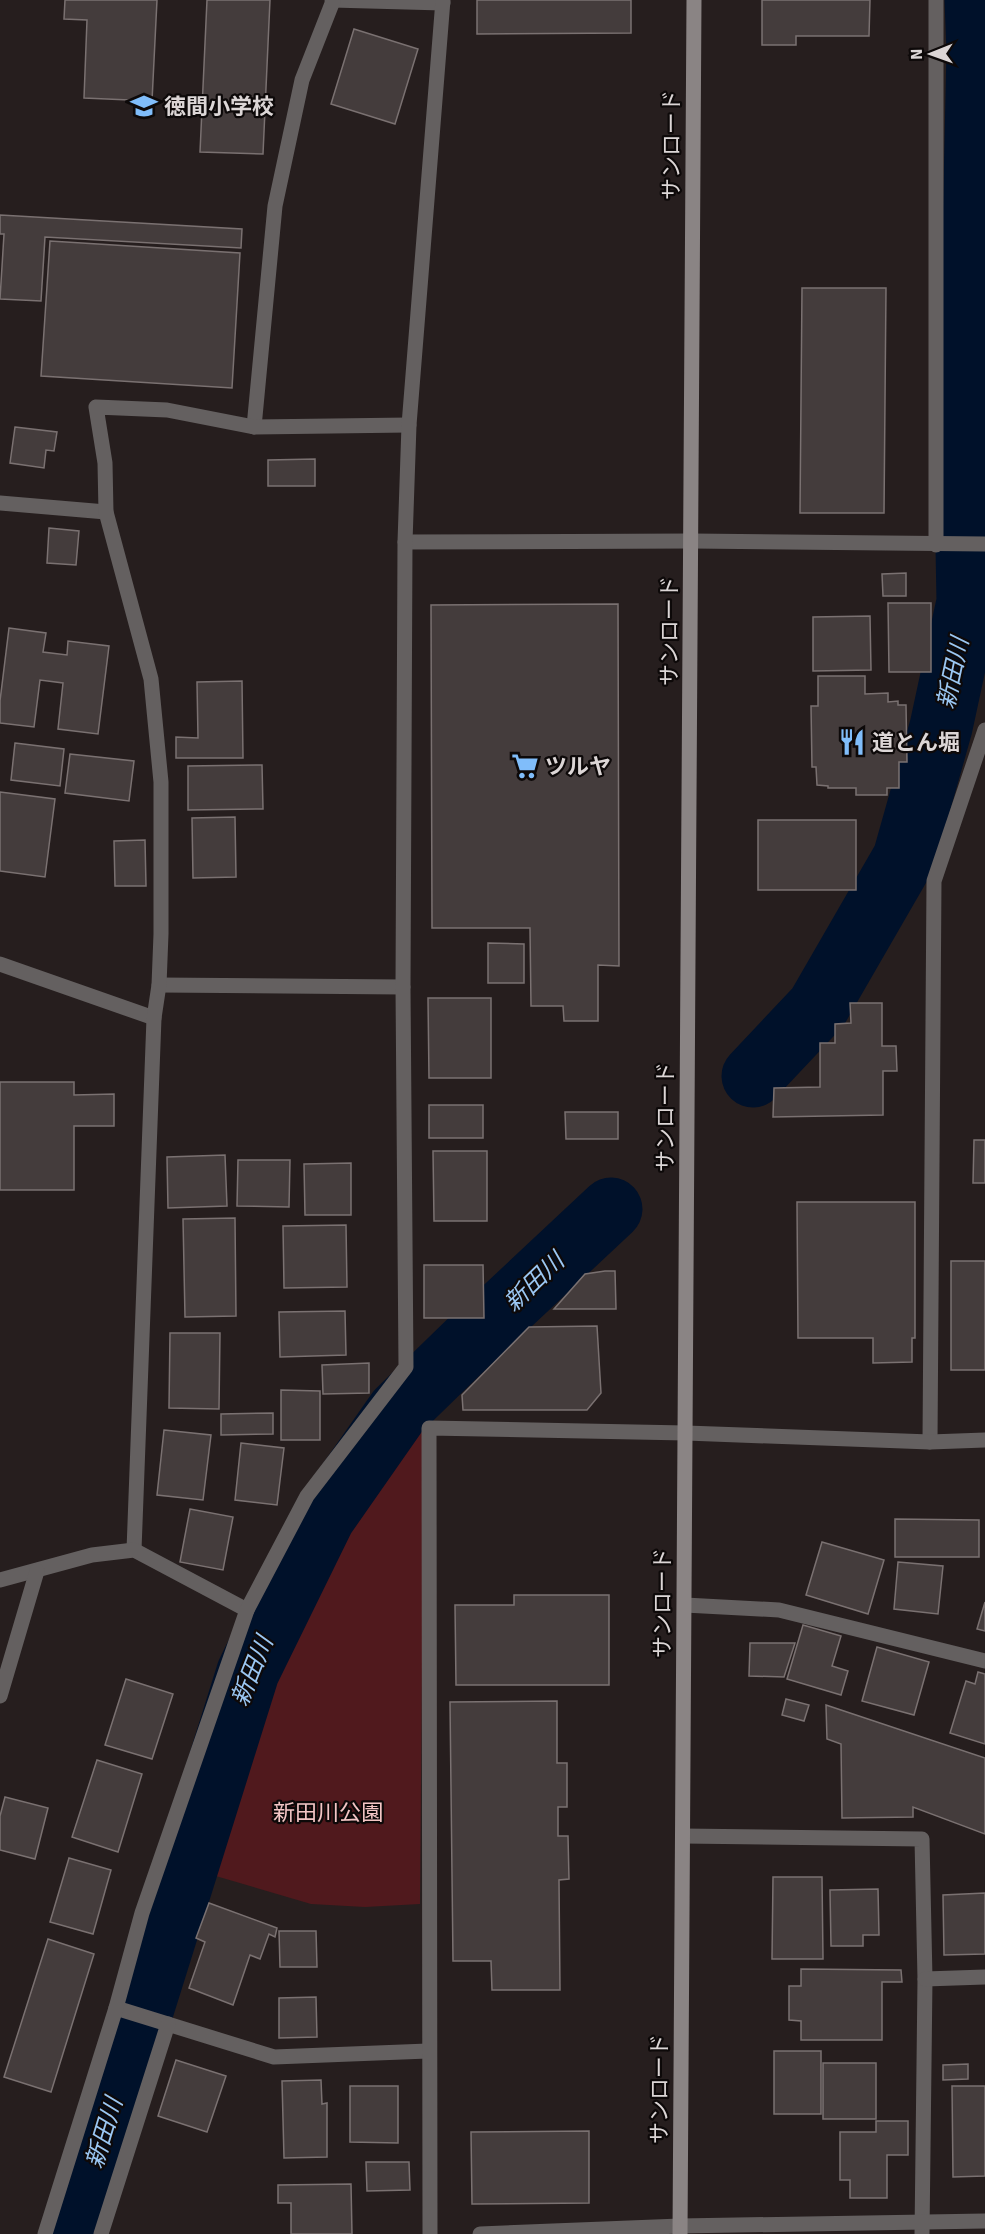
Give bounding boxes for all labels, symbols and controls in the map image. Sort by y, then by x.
north arrow [901,24,961,84]
text: N [907,49,927,60]
street label: サンロード [658,90,685,200]
school or university icon: 徳間小学校 [129,91,159,121]
place label: 徳間小学校 [164,93,274,120]
street label: サンロード [656,576,683,686]
water label: 新田川 [931,632,976,711]
restaurant icon: 道とん堀 [837,727,867,757]
place label: 道とん堀 [872,729,960,756]
supermarket icon: ツルヤ [510,751,540,781]
place label: ツルヤ [545,753,611,780]
street label: サンロード [652,1062,679,1172]
water label: 新田川 [498,1244,572,1318]
street label: サンロード [649,1548,676,1658]
water label: 新田川 [225,1629,281,1710]
park label: 新田川公園 [273,1799,383,1826]
street label: サンロード [646,2034,673,2144]
water label: 新田川 [79,2091,130,2172]

